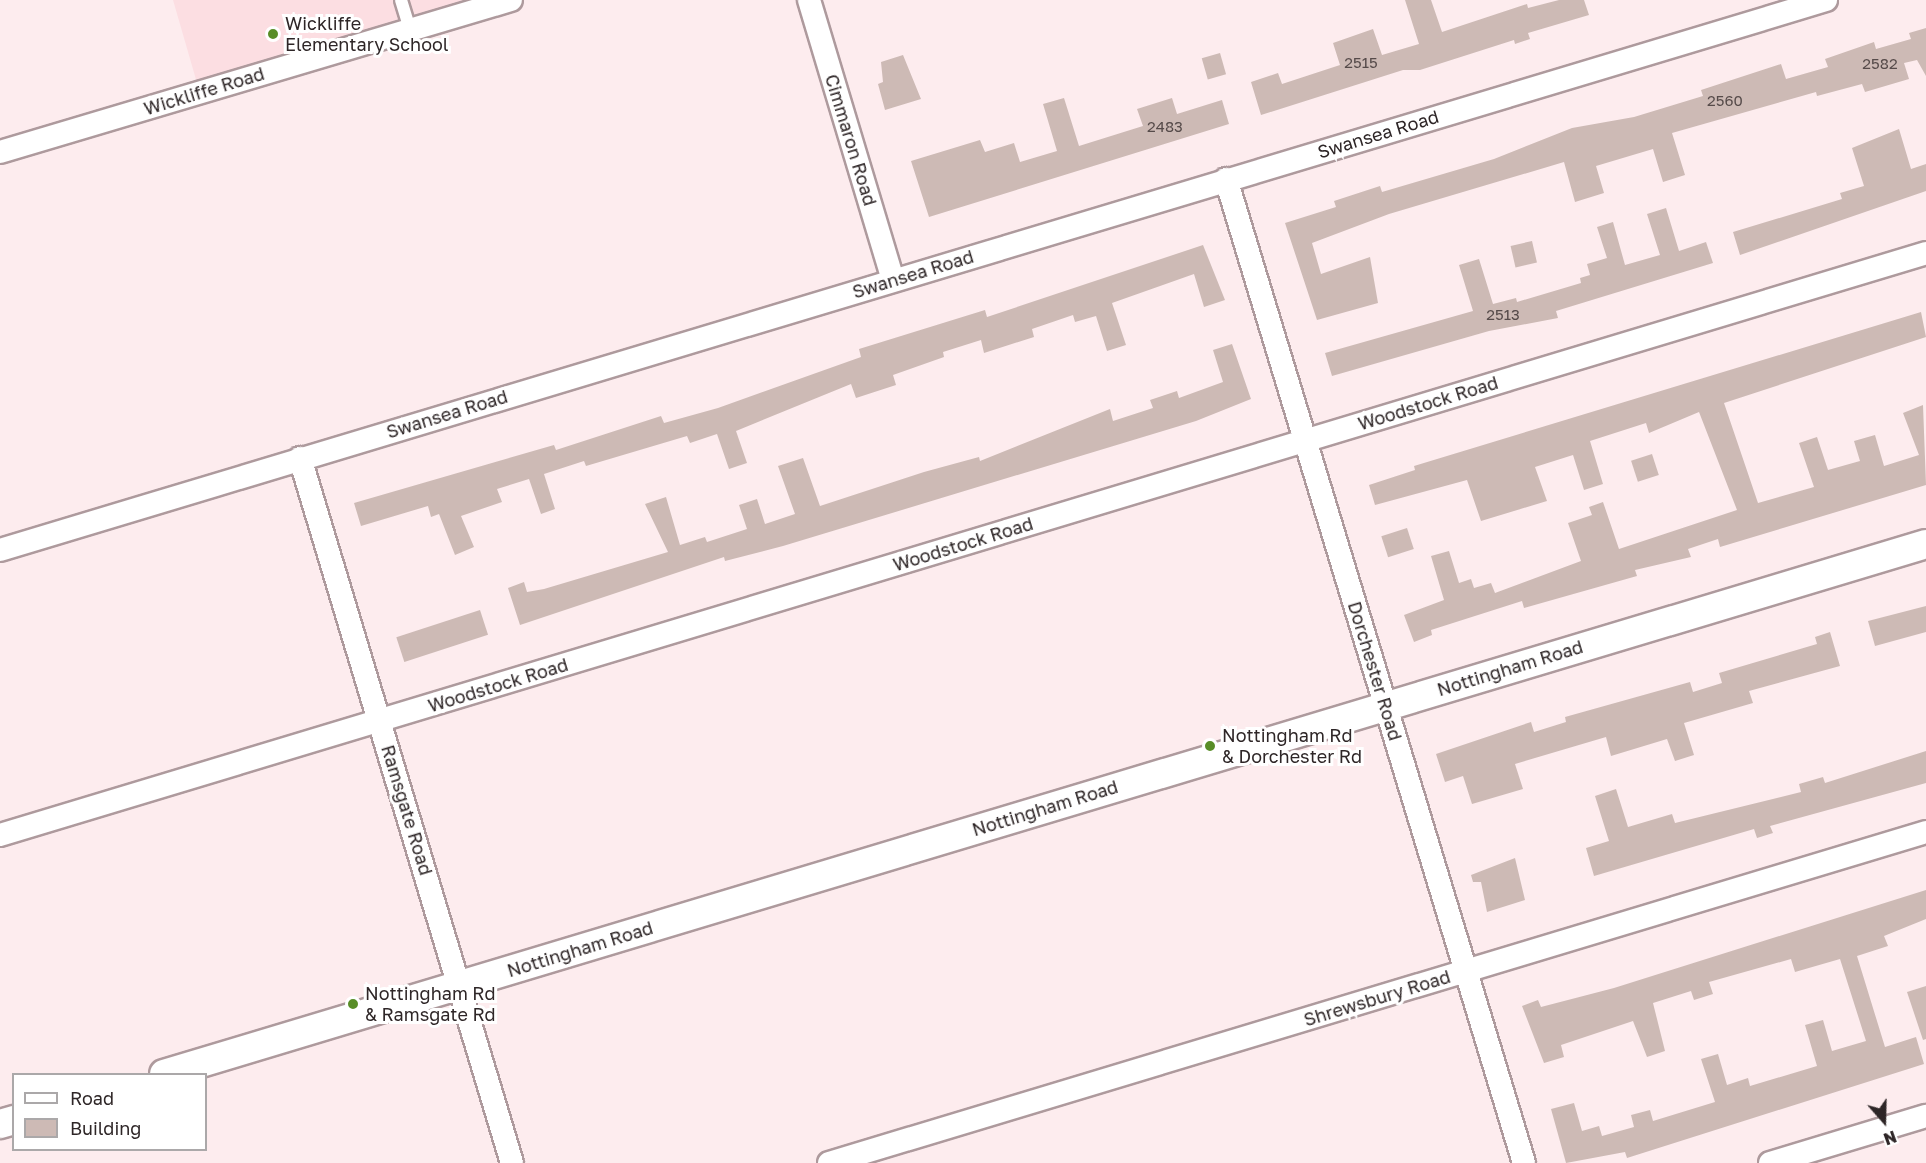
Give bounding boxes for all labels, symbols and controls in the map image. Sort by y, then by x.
place label: Wickliffe Elementary School [285,13,449,56]
marker: Wickliffe Elementary School [266,27,280,41]
house number: 2515 [1344,54,1378,72]
house number: 2582 [1862,55,1898,73]
street label: Wickliffe Road [141,62,267,120]
street label: Cimmaron Road [821,72,881,208]
house number: 2560 [1707,92,1743,110]
street label: Swansea Road [1315,105,1441,163]
house number: 2483 [1147,118,1183,136]
street label: Swansea Road [850,245,976,303]
house number: 2513 [1486,306,1520,324]
street label: Woodstock Road [1355,371,1501,435]
street label: Swansea Road [384,385,510,443]
street label: Woodstock Road [890,512,1036,576]
street label: Dorchester Road [1344,599,1406,743]
street label: Nottingham Road [1434,636,1586,700]
street label: Woodstock Road [425,653,571,717]
place label: Nottingham Rd & Dorchester Rd [1222,725,1362,768]
marker: Nottingham Rd & Dorchester Rd [1203,739,1217,753]
street label: Ramsgate Road [377,742,437,878]
street label: Nottingham Road [969,776,1121,840]
street label: Nottingham Road [504,917,656,981]
street label: Shrewsbury Road [1301,965,1453,1031]
place label: Nottingham Rd & Ramsgate Rd [365,983,496,1026]
marker: Nottingham Rd & Ramsgate Rd [346,997,360,1011]
legend [12,1073,207,1151]
text: Road [70,1087,114,1109]
north arrow [1854,1091,1914,1151]
text: Building [70,1117,141,1139]
text: N [1881,1126,1899,1149]

